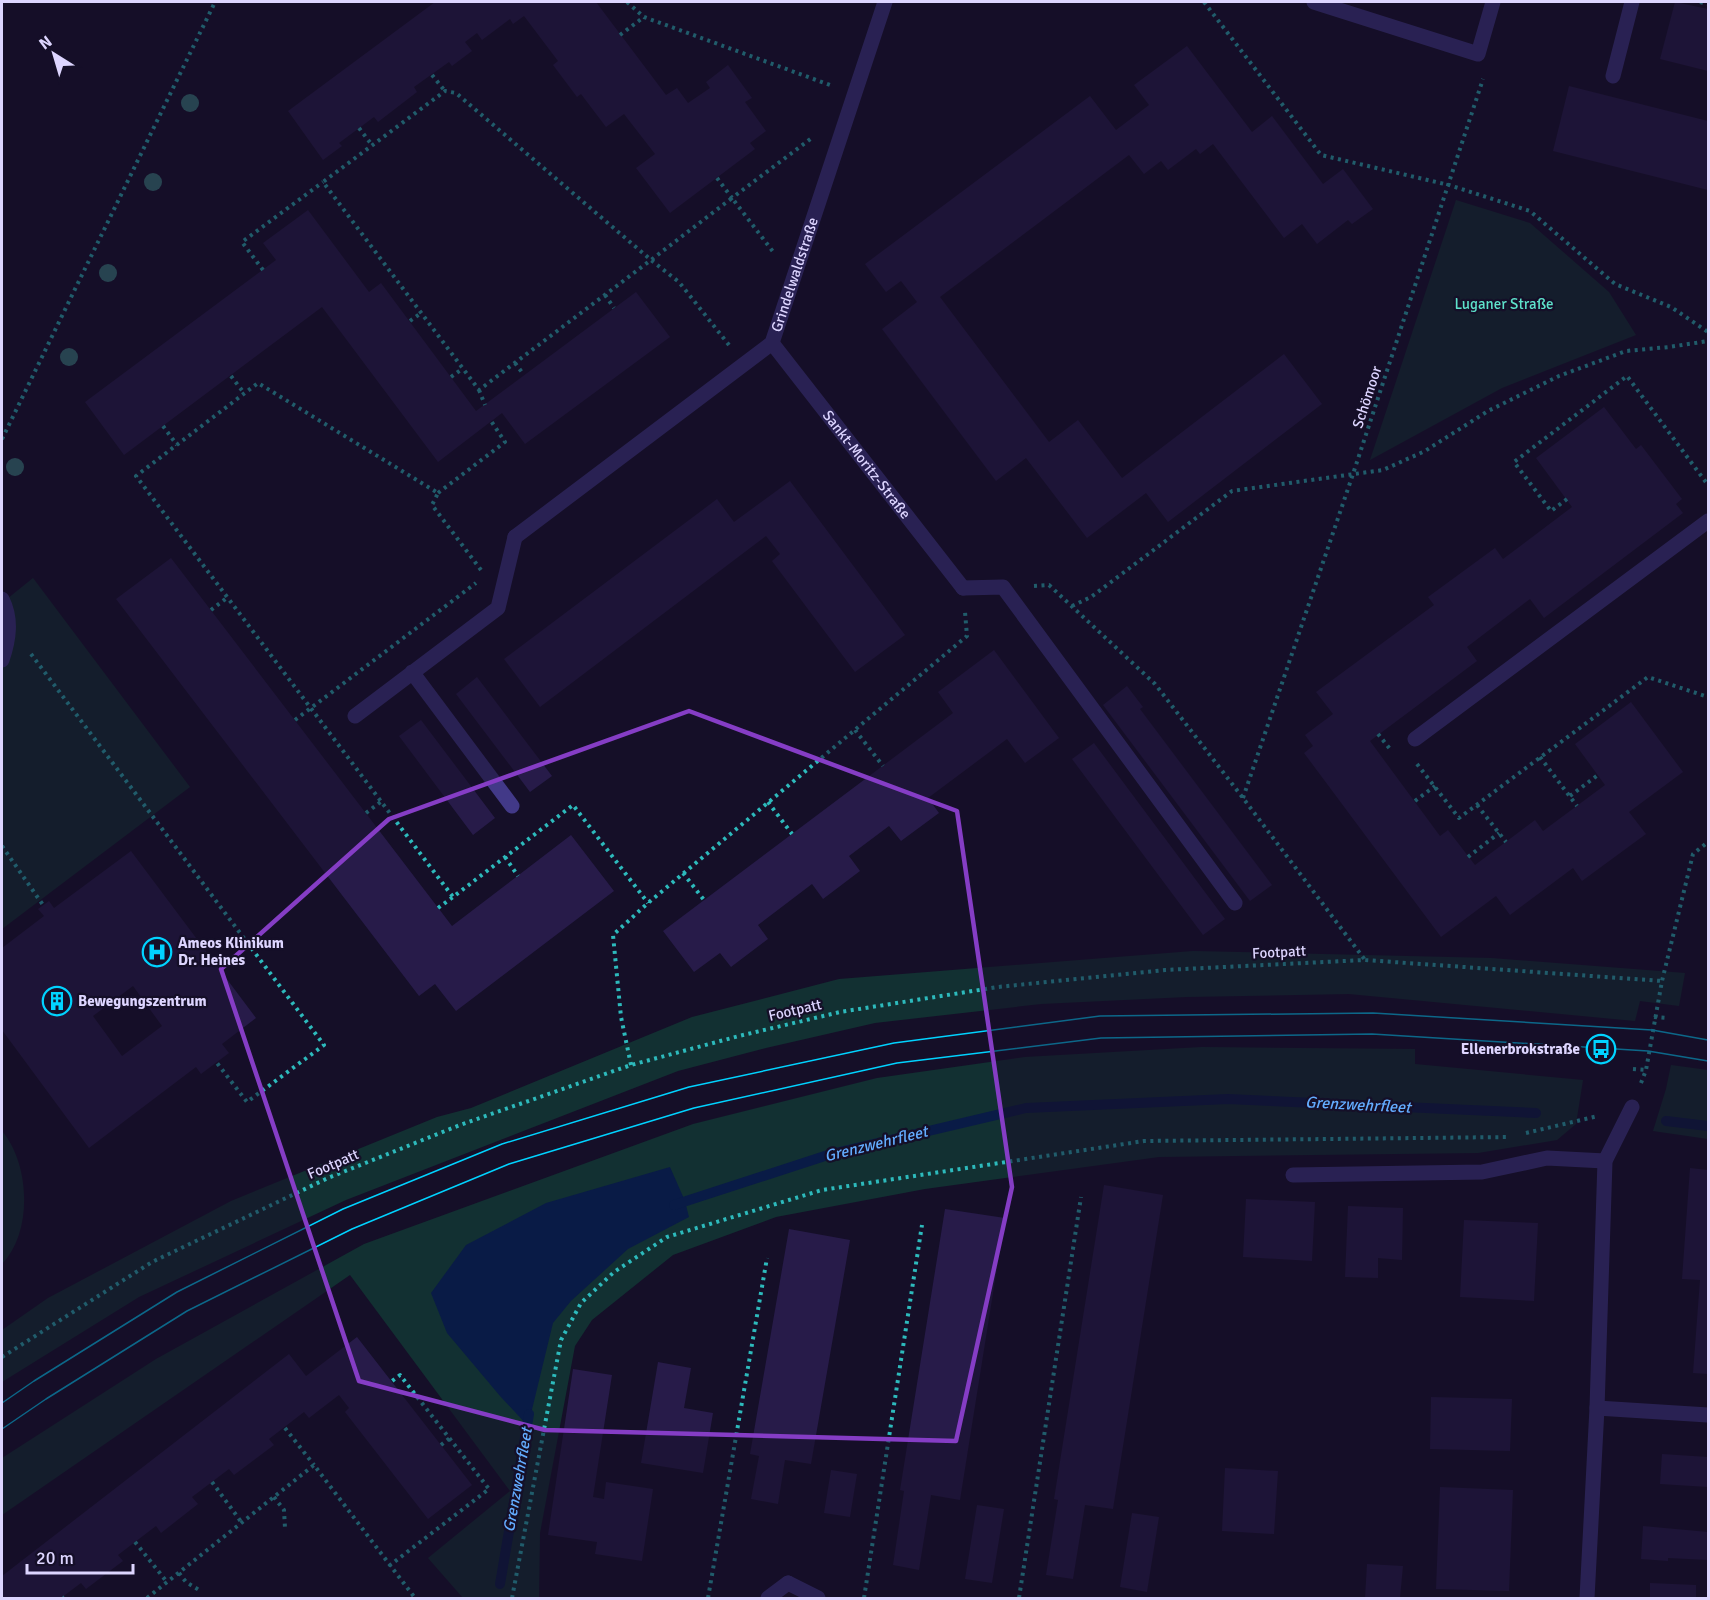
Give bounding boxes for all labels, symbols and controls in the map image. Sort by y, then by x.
north arrow [24,24,84,84]
text: N [35,31,56,54]
street label: Grindelwaldstraße [767,215,822,334]
park label: Luganer Straße [1454,295,1554,313]
street label: Schömoor [1348,363,1386,430]
street label: Sankt-Moritz-Straße [819,407,915,522]
place label: Ameos Klinikum Dr. Heines [178,934,284,969]
hospital icon: Ameos Klinikum Dr. Heines [141,936,173,968]
street label: Footpatt [1252,942,1306,962]
building icon: Bewegungszentrum [41,985,73,1017]
place label: Bewegungszentrum [78,992,207,1010]
street label: Footpatt [767,995,823,1025]
bus stop icon: Ellenerbrokstraße [1585,1033,1617,1065]
place label: Ellenerbrokstraße [1461,1040,1580,1058]
water label: Grenzwehrfleet [1305,1092,1414,1118]
water label: Grenzwehrfleet [822,1121,932,1166]
street label: Footpatt [305,1145,361,1183]
water label: Grenzwehrfleet [499,1424,537,1534]
scale bar [27,1537,134,1575]
text: 20 m [36,1547,74,1569]

